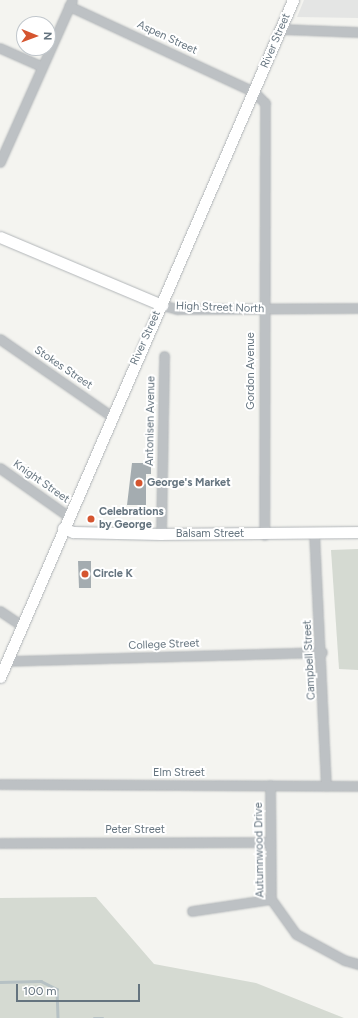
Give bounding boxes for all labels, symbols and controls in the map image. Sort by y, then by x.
street label: River Street [259,12,293,70]
north arrow [16,16,56,56]
street label: Aspen Street [135,18,199,58]
text: N [41,32,54,41]
street label: High Street North [176,300,264,316]
street label: River Street [128,309,164,367]
street label: Gordon Avenue [244,332,258,410]
street label: Stokes Street [31,344,95,392]
street label: Antonisen Avenue [144,376,158,466]
street label: Knight Street [10,458,72,506]
place label: George's Market [147,476,231,490]
marker: George's Market [134,478,144,488]
place label: Celebrations by George [99,506,164,532]
marker: Celebrations by George [86,514,96,524]
street label: Balsam Street [176,527,244,541]
place label: Circle K [93,567,133,581]
marker: Circle K [80,569,90,579]
street label: Campbell Street [301,620,319,700]
street label: College Street [128,637,200,653]
street label: Elm Street [153,766,205,780]
street label: Autumnwood Drive [253,802,267,898]
street label: Peter Street [105,823,165,837]
scale bar [18,976,142,1002]
text: 100 m [23,984,57,998]

